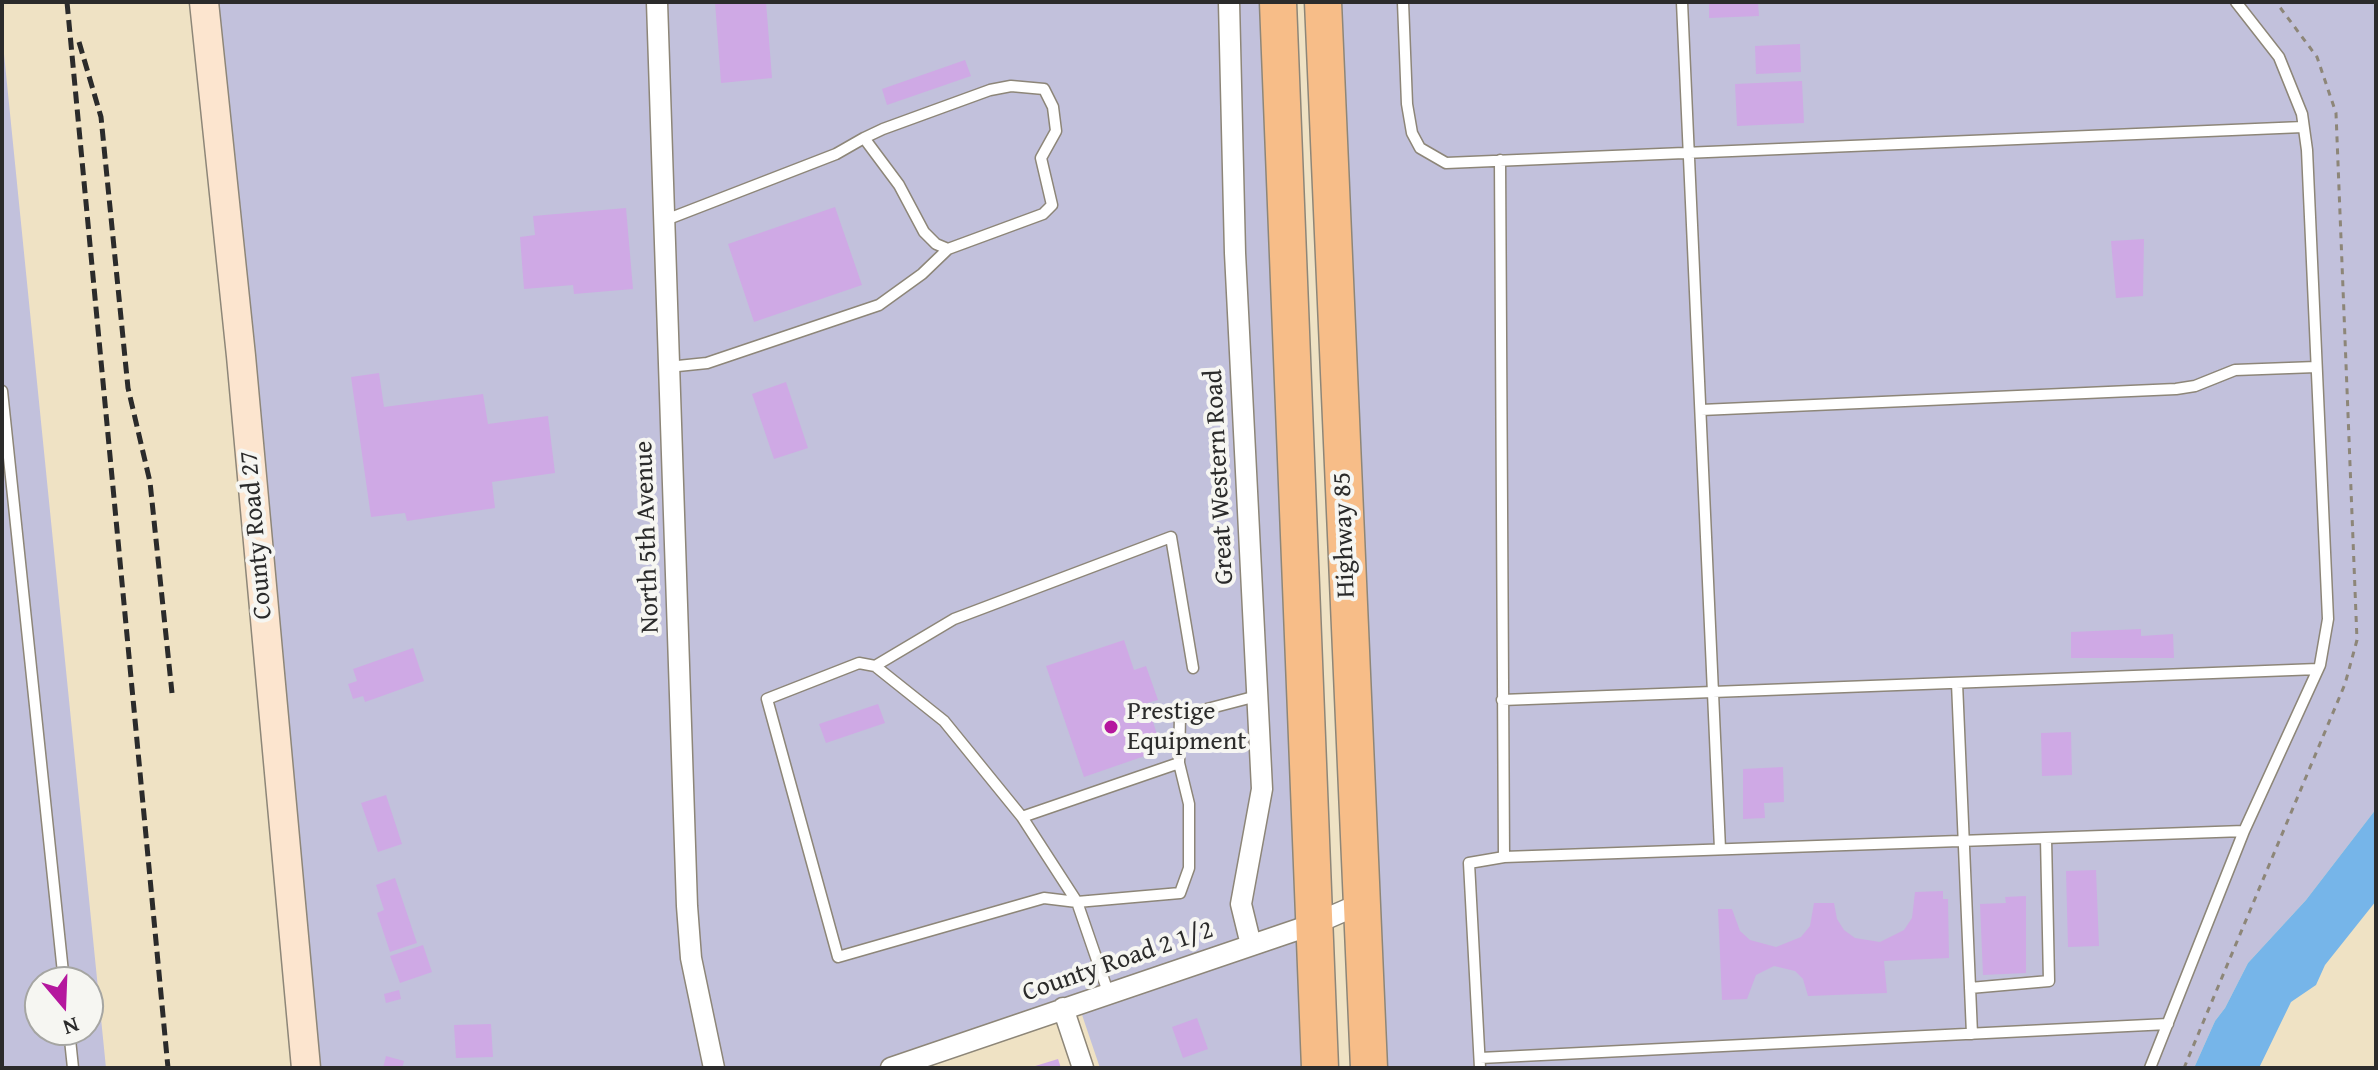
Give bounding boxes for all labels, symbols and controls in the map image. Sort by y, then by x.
street label: Great Western Road [1199,369,1241,585]
street label: North 5th Avenue [629,440,667,634]
street label: County Road 27 [234,449,280,621]
street label: Highway 85 [1327,471,1363,599]
place label: Prestige Equipment [1127,696,1246,758]
marker: Prestige Equipment [1102,718,1120,736]
street label: County Road 2 1/2 [1019,915,1217,1009]
north arrow [24,966,104,1046]
text: N [59,1009,83,1044]

